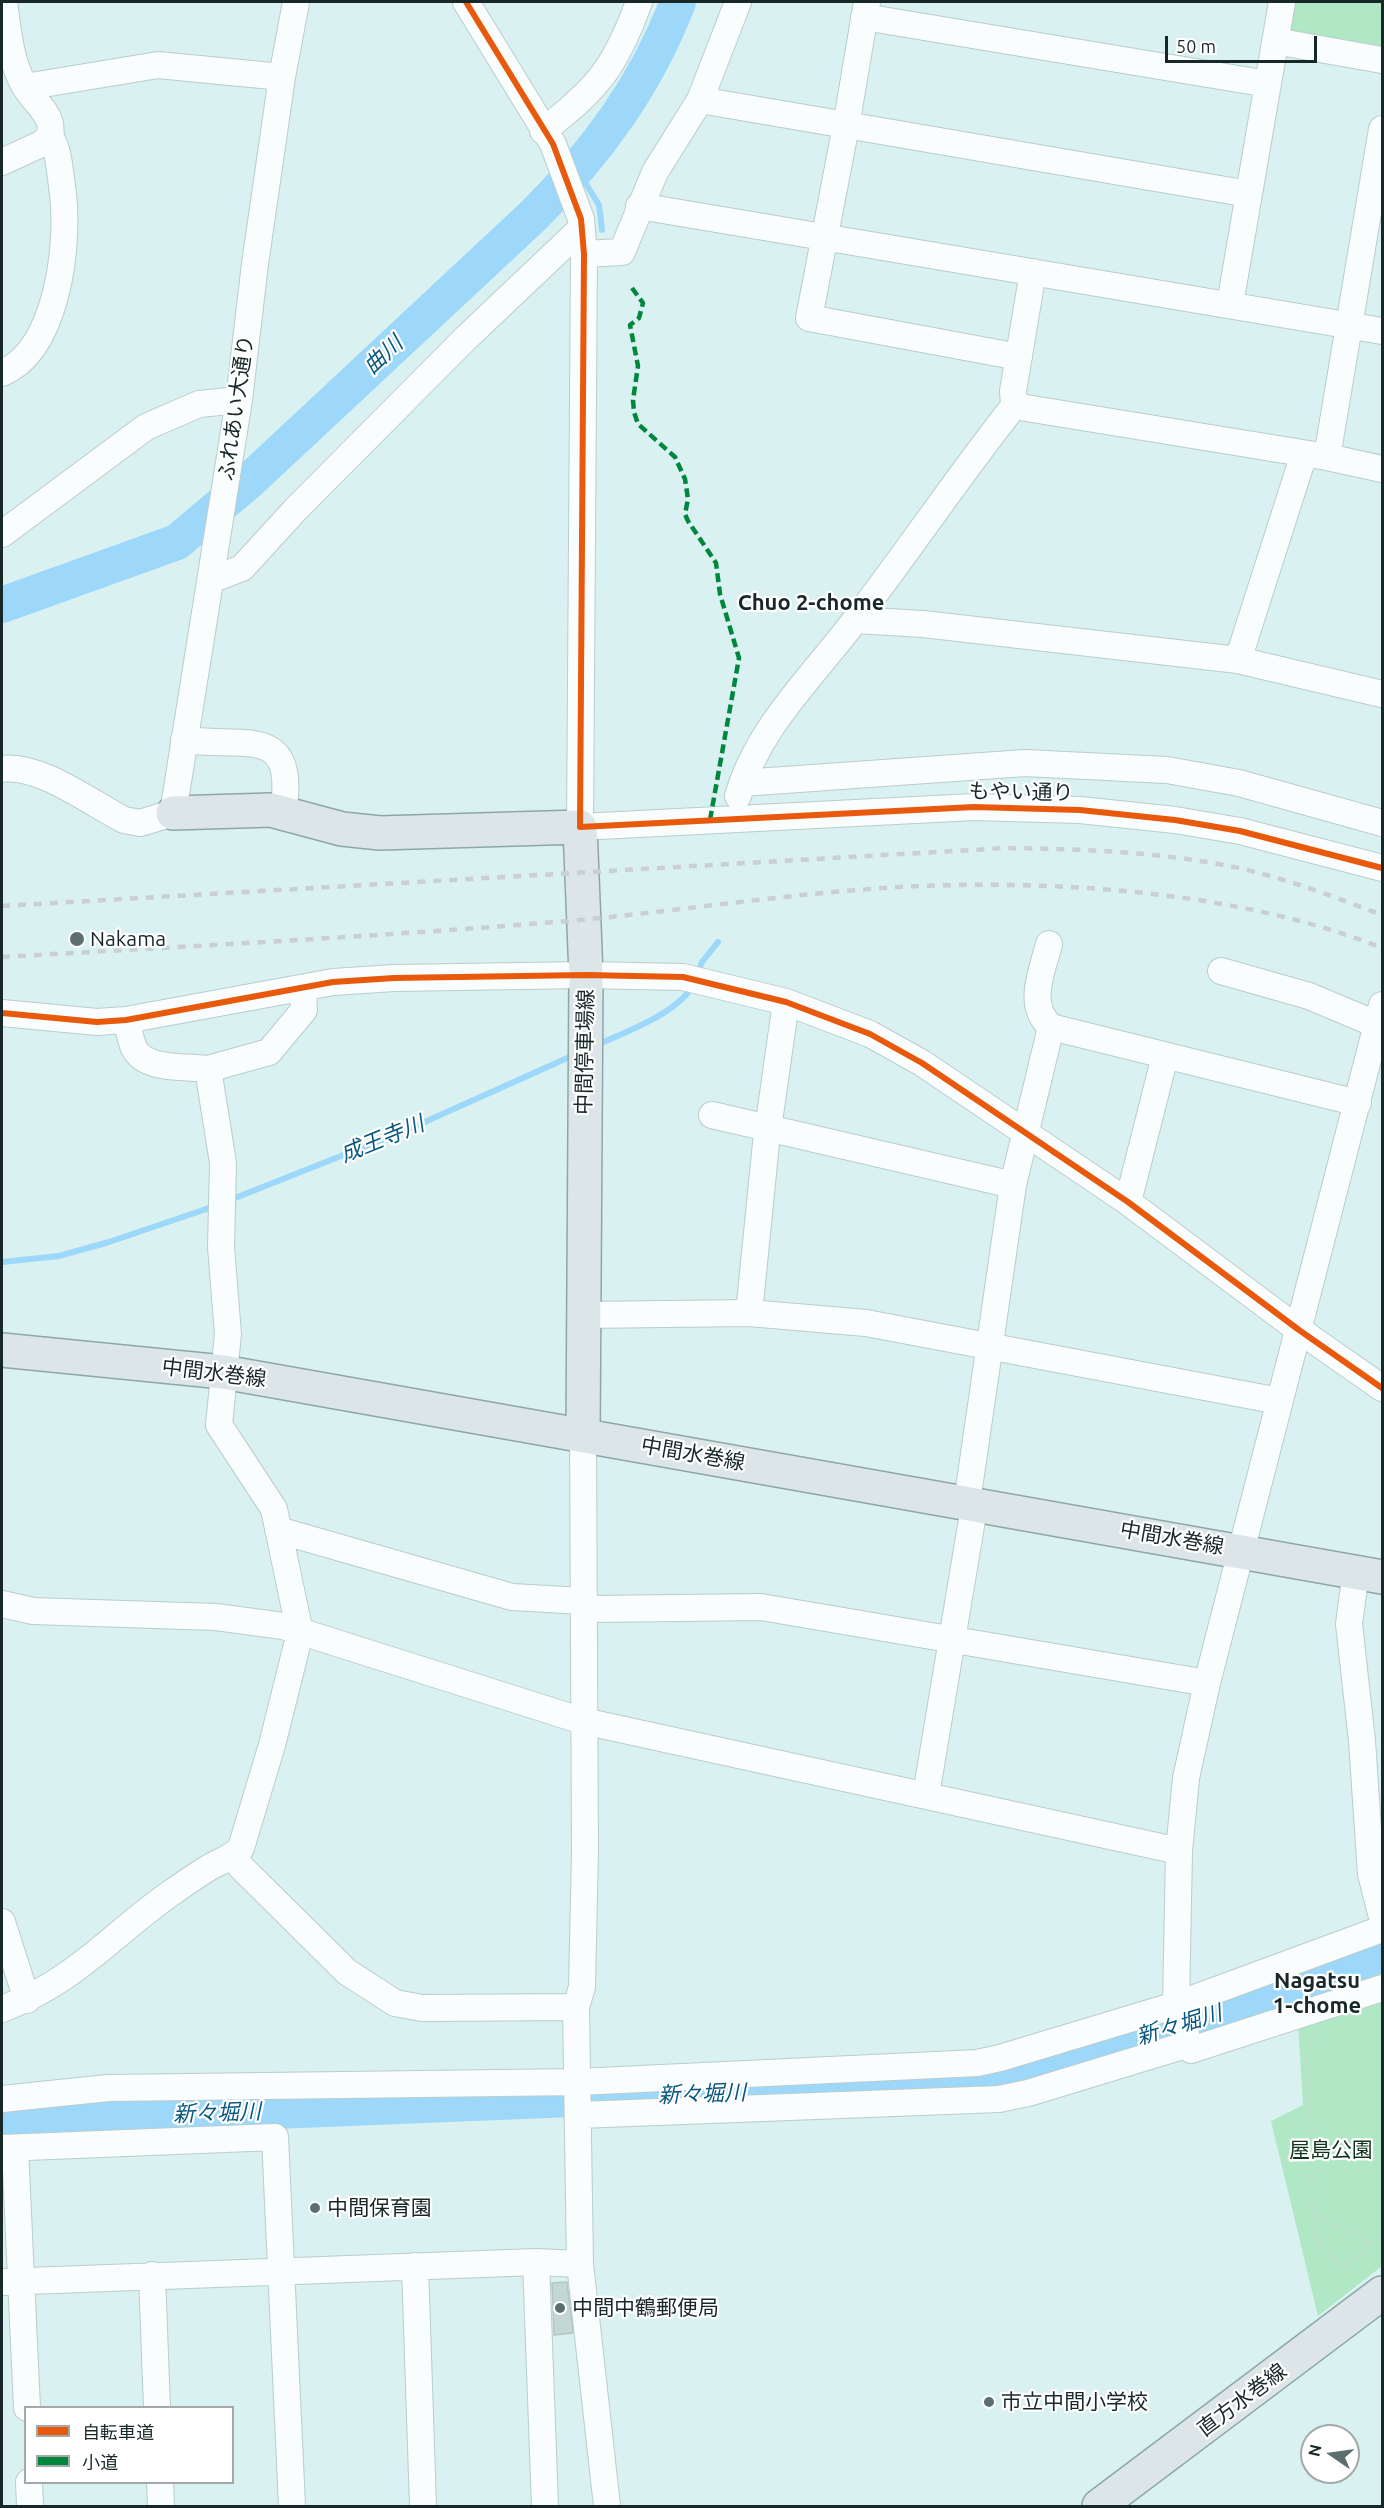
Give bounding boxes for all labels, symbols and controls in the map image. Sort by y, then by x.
scale bar [1168,24,1320,62]
text: 50 m [1176,36,1216,56]
water label: 曲川 [358,330,408,380]
street label: ふれあい大通り [213,333,259,483]
district label: Chuo 2-chome [738,590,884,616]
street label: もやい通り [968,778,1074,806]
place label: Nakama [90,926,166,952]
marker: Nakama [68,930,86,948]
street label: 中間停車場線 [571,989,599,1115]
water label: 成王寺川 [336,1110,428,1168]
street label: 中間水巻線 [160,1354,268,1392]
street label: 中間水巻線 [639,1432,747,1476]
street label: 中間水巻線 [1118,1516,1226,1560]
district label: Nagatsu 1-chome [1273,1968,1361,2020]
water label: 新々堀川 [1133,2000,1225,2050]
water label: 新々堀川 [658,2079,746,2109]
water label: 新々堀川 [173,2098,261,2128]
park label: 屋島公園 [1289,2137,1373,2163]
place label: 中間保育園 [327,2195,432,2221]
marker: 中間保育園 [308,2201,322,2215]
place label: 中間中鶴郵便局 [572,2295,719,2321]
marker: 中間中鶴郵便局 [553,2301,567,2315]
street label: 直方水巻線 [1192,2358,1292,2442]
place label: 市立中間小学校 [1001,2389,1148,2415]
marker: 市立中間小学校 [982,2395,996,2409]
legend [24,2406,234,2484]
text: 自転車道 [82,2422,154,2442]
north arrow [1300,2424,1360,2484]
text: N [1304,2443,1325,2458]
text: 小道 [82,2452,118,2472]

